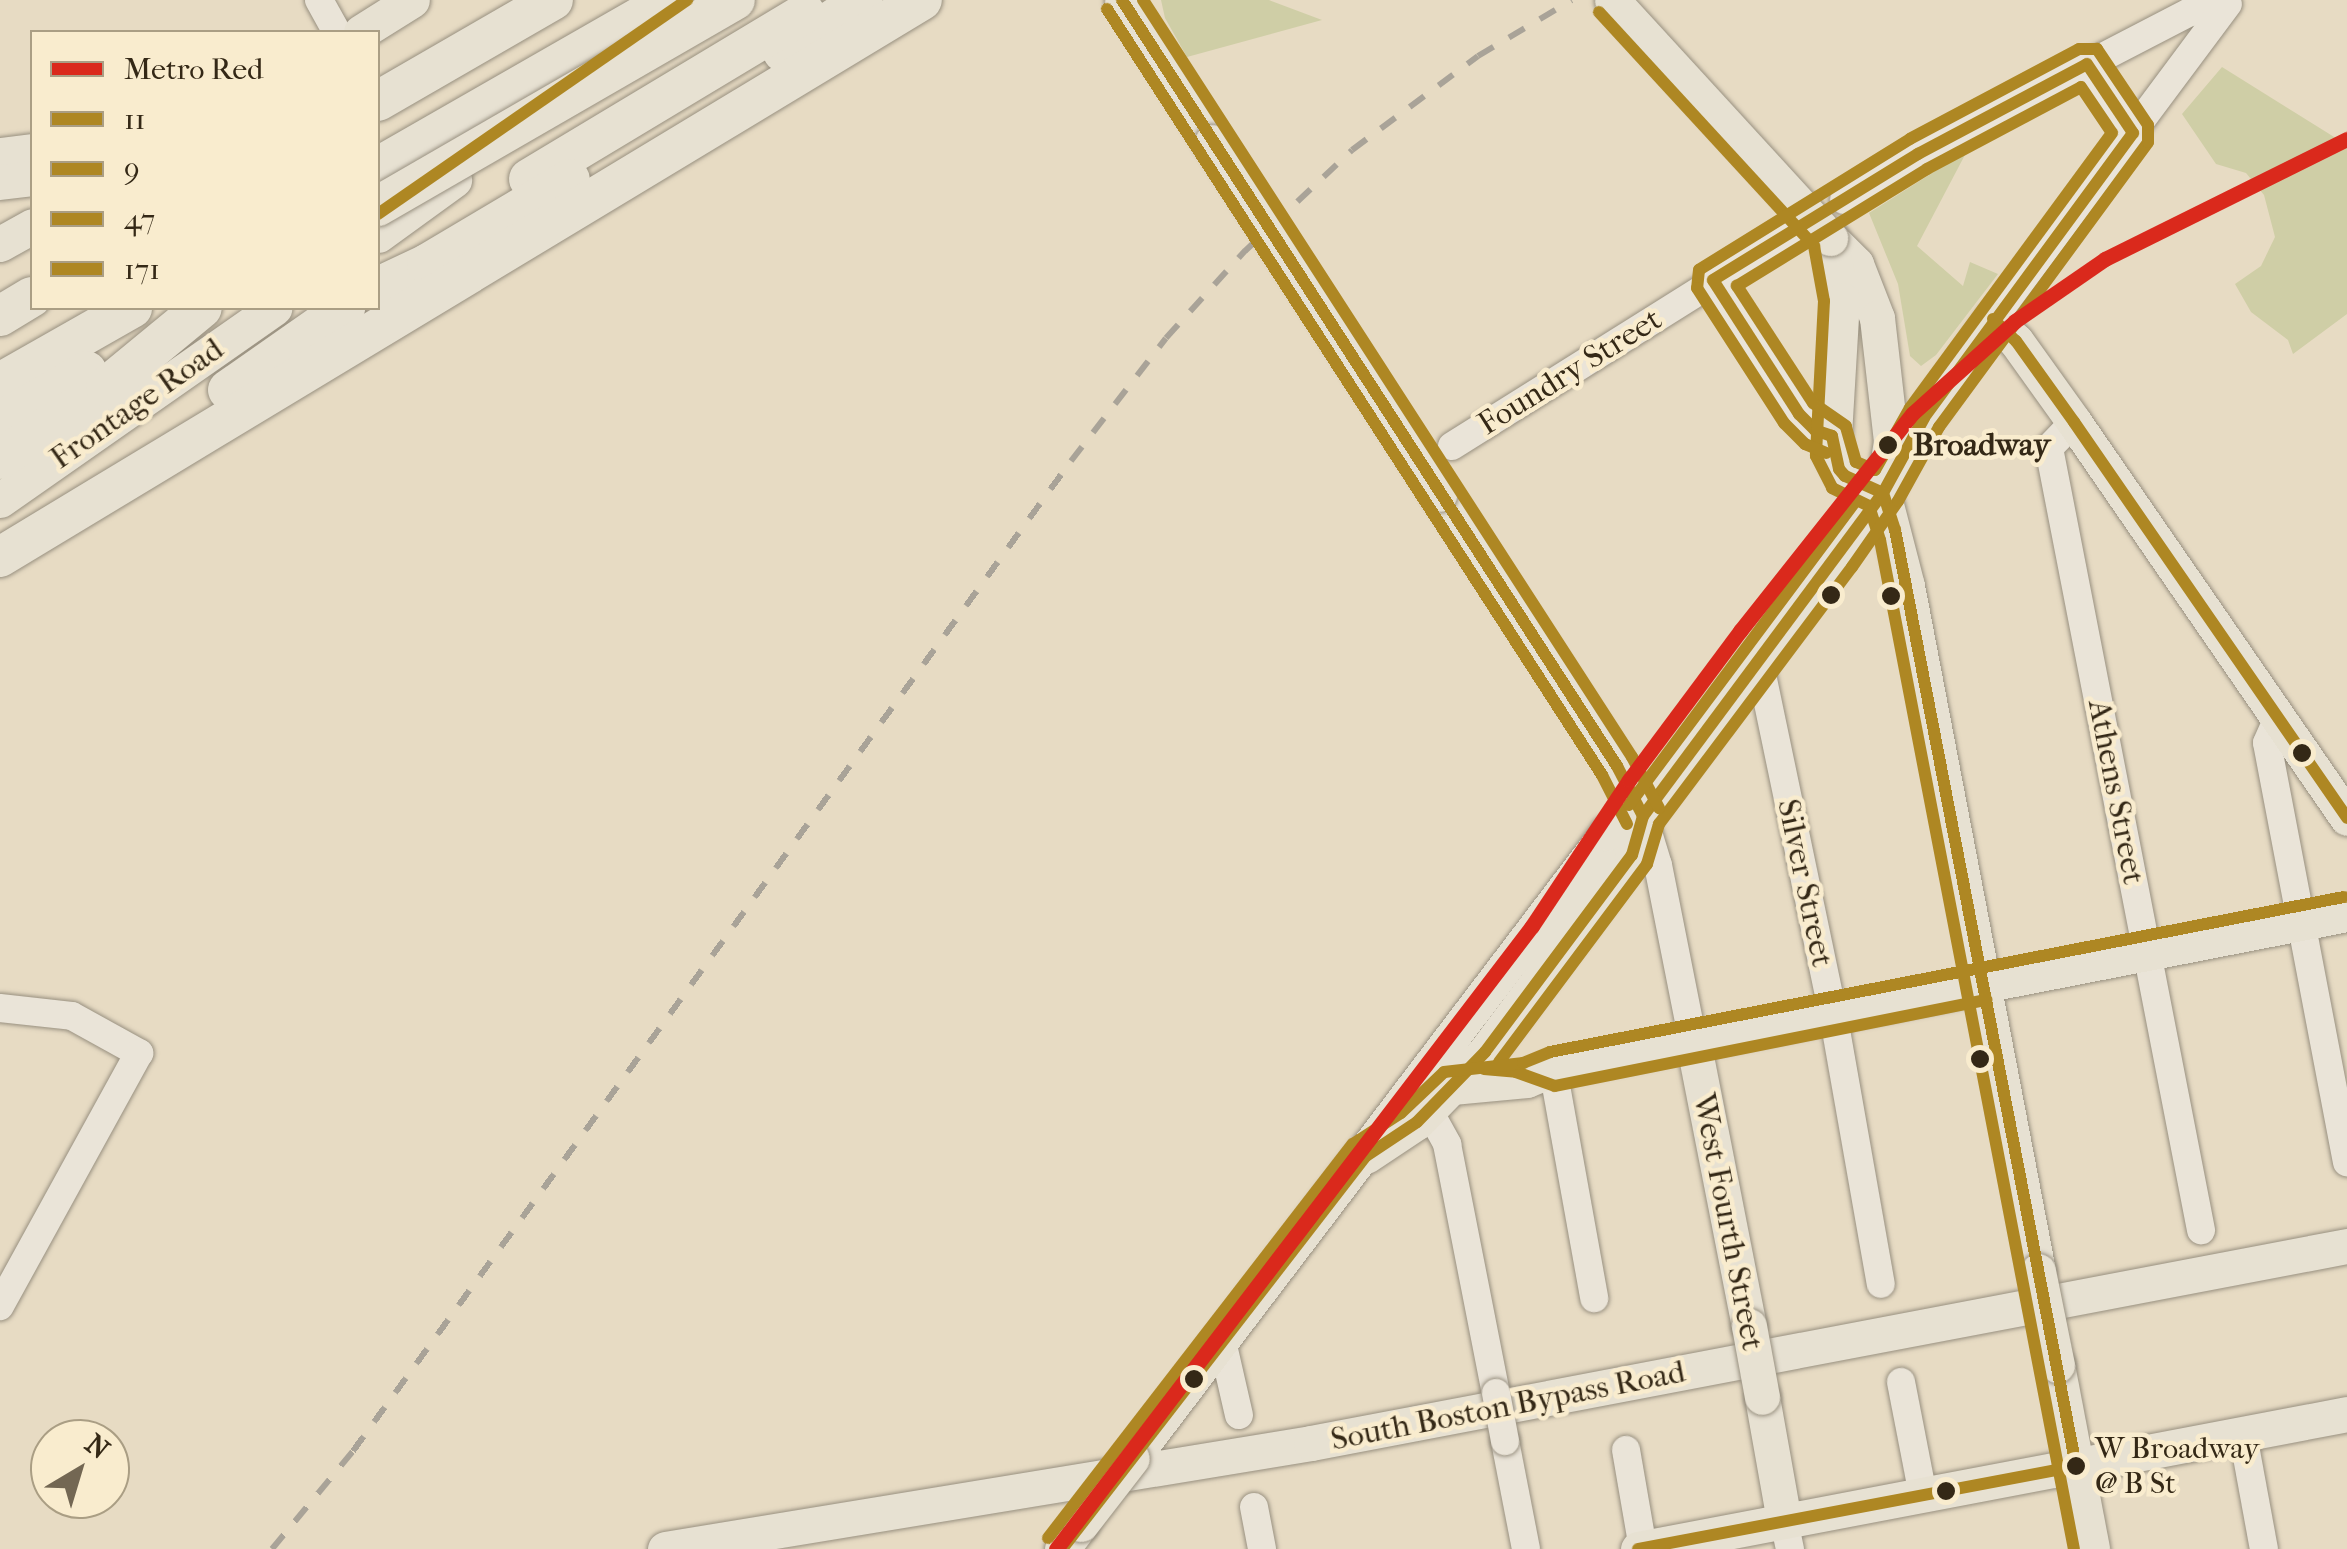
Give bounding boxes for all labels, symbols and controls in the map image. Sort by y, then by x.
legend [30,30,380,310]
text: Metro Red [124,52,263,87]
text: 11 [124,102,145,137]
text: 9 [124,152,140,187]
text: 47 [124,202,155,237]
text: 171 [124,252,160,287]
street label: Foundry Street [1471,300,1669,444]
street label: Frontage Road [43,330,231,478]
place label: Broadway [1913,426,2050,464]
marker: Broadway [1872,429,1904,461]
unlabelled marker [1821,585,1841,605]
unlabelled marker [1881,586,1901,606]
street label: Athens Street [2079,696,2153,888]
unlabelled marker [2292,743,2312,763]
street label: Silver Street [1769,796,1841,970]
unlabelled marker [1970,1049,1990,1069]
street label: West Fourth Street [1684,1090,1772,1354]
street label: South Boston Bypass Road [1328,1353,1688,1459]
unlabelled marker [1184,1369,1204,1389]
north arrow [30,1419,130,1519]
text: N [79,1427,116,1466]
place label: W Broadway @ B St [2095,1431,2260,1502]
marker: W Broadway @ B St [2066,1456,2086,1476]
unlabelled marker [1936,1481,1956,1501]

